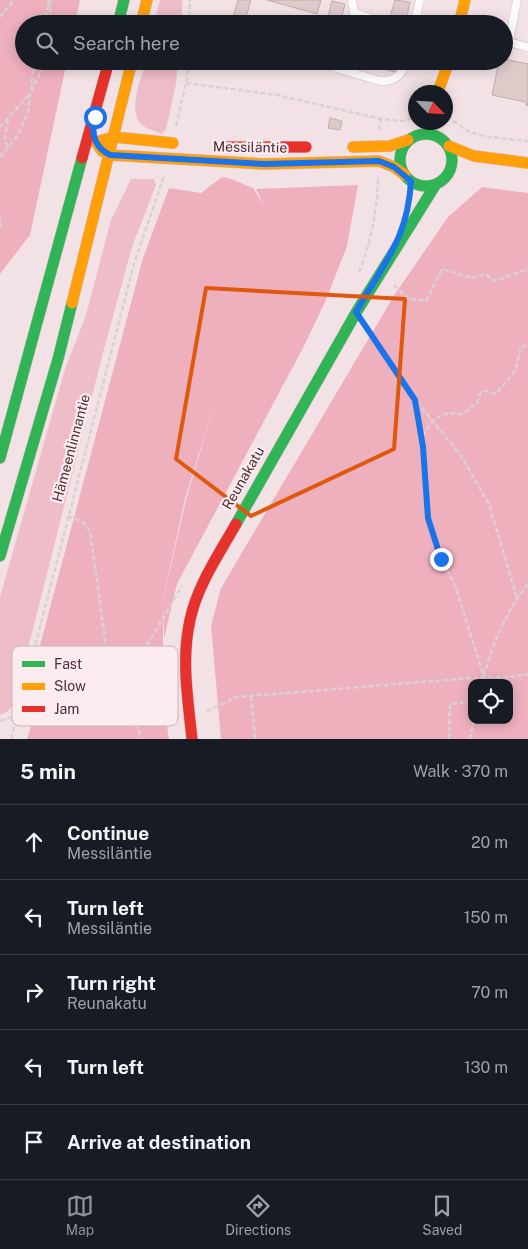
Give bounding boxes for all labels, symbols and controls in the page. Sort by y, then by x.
search box [15,15,513,70]
icon: search [33,29,61,57]
text: Search here [73,32,180,54]
north arrow [408,85,453,130]
route start [84,106,107,129]
street label: Messiläntie [213,138,287,156]
street label: Hämeenlinnantie [49,392,93,504]
street label: Reunakatu [219,444,267,512]
route end [430,548,453,571]
legend [12,646,178,726]
text: Fast [54,656,82,672]
text: Slow [54,678,86,694]
map controls [468,679,513,724]
button: locate [468,679,513,724]
text: Jam [54,701,79,717]
text: 5 min [20,759,76,784]
text: Walk · 370 m [413,762,508,781]
text: Continue [67,822,149,844]
icon: ahead [20,828,48,856]
text: 20 m [471,833,508,852]
text: Messiläntie [67,844,152,863]
text: Turn left [67,897,144,919]
icon: left [20,903,48,931]
text: 150 m [464,908,508,927]
text: Messiläntie [67,919,152,938]
text: Turn right [67,972,156,994]
icon: right [20,978,48,1006]
text: 70 m [471,983,508,1002]
text: Reunakatu [67,994,147,1013]
icon: left [20,1053,48,1081]
text: Turn left [67,1056,144,1078]
text: 130 m [464,1058,508,1077]
icon: arrive [20,1128,48,1156]
text: Arrive at destination [67,1131,251,1153]
tab: Map [66,1192,94,1238]
tab: Directions [225,1192,291,1238]
tab: Saved [422,1192,462,1238]

